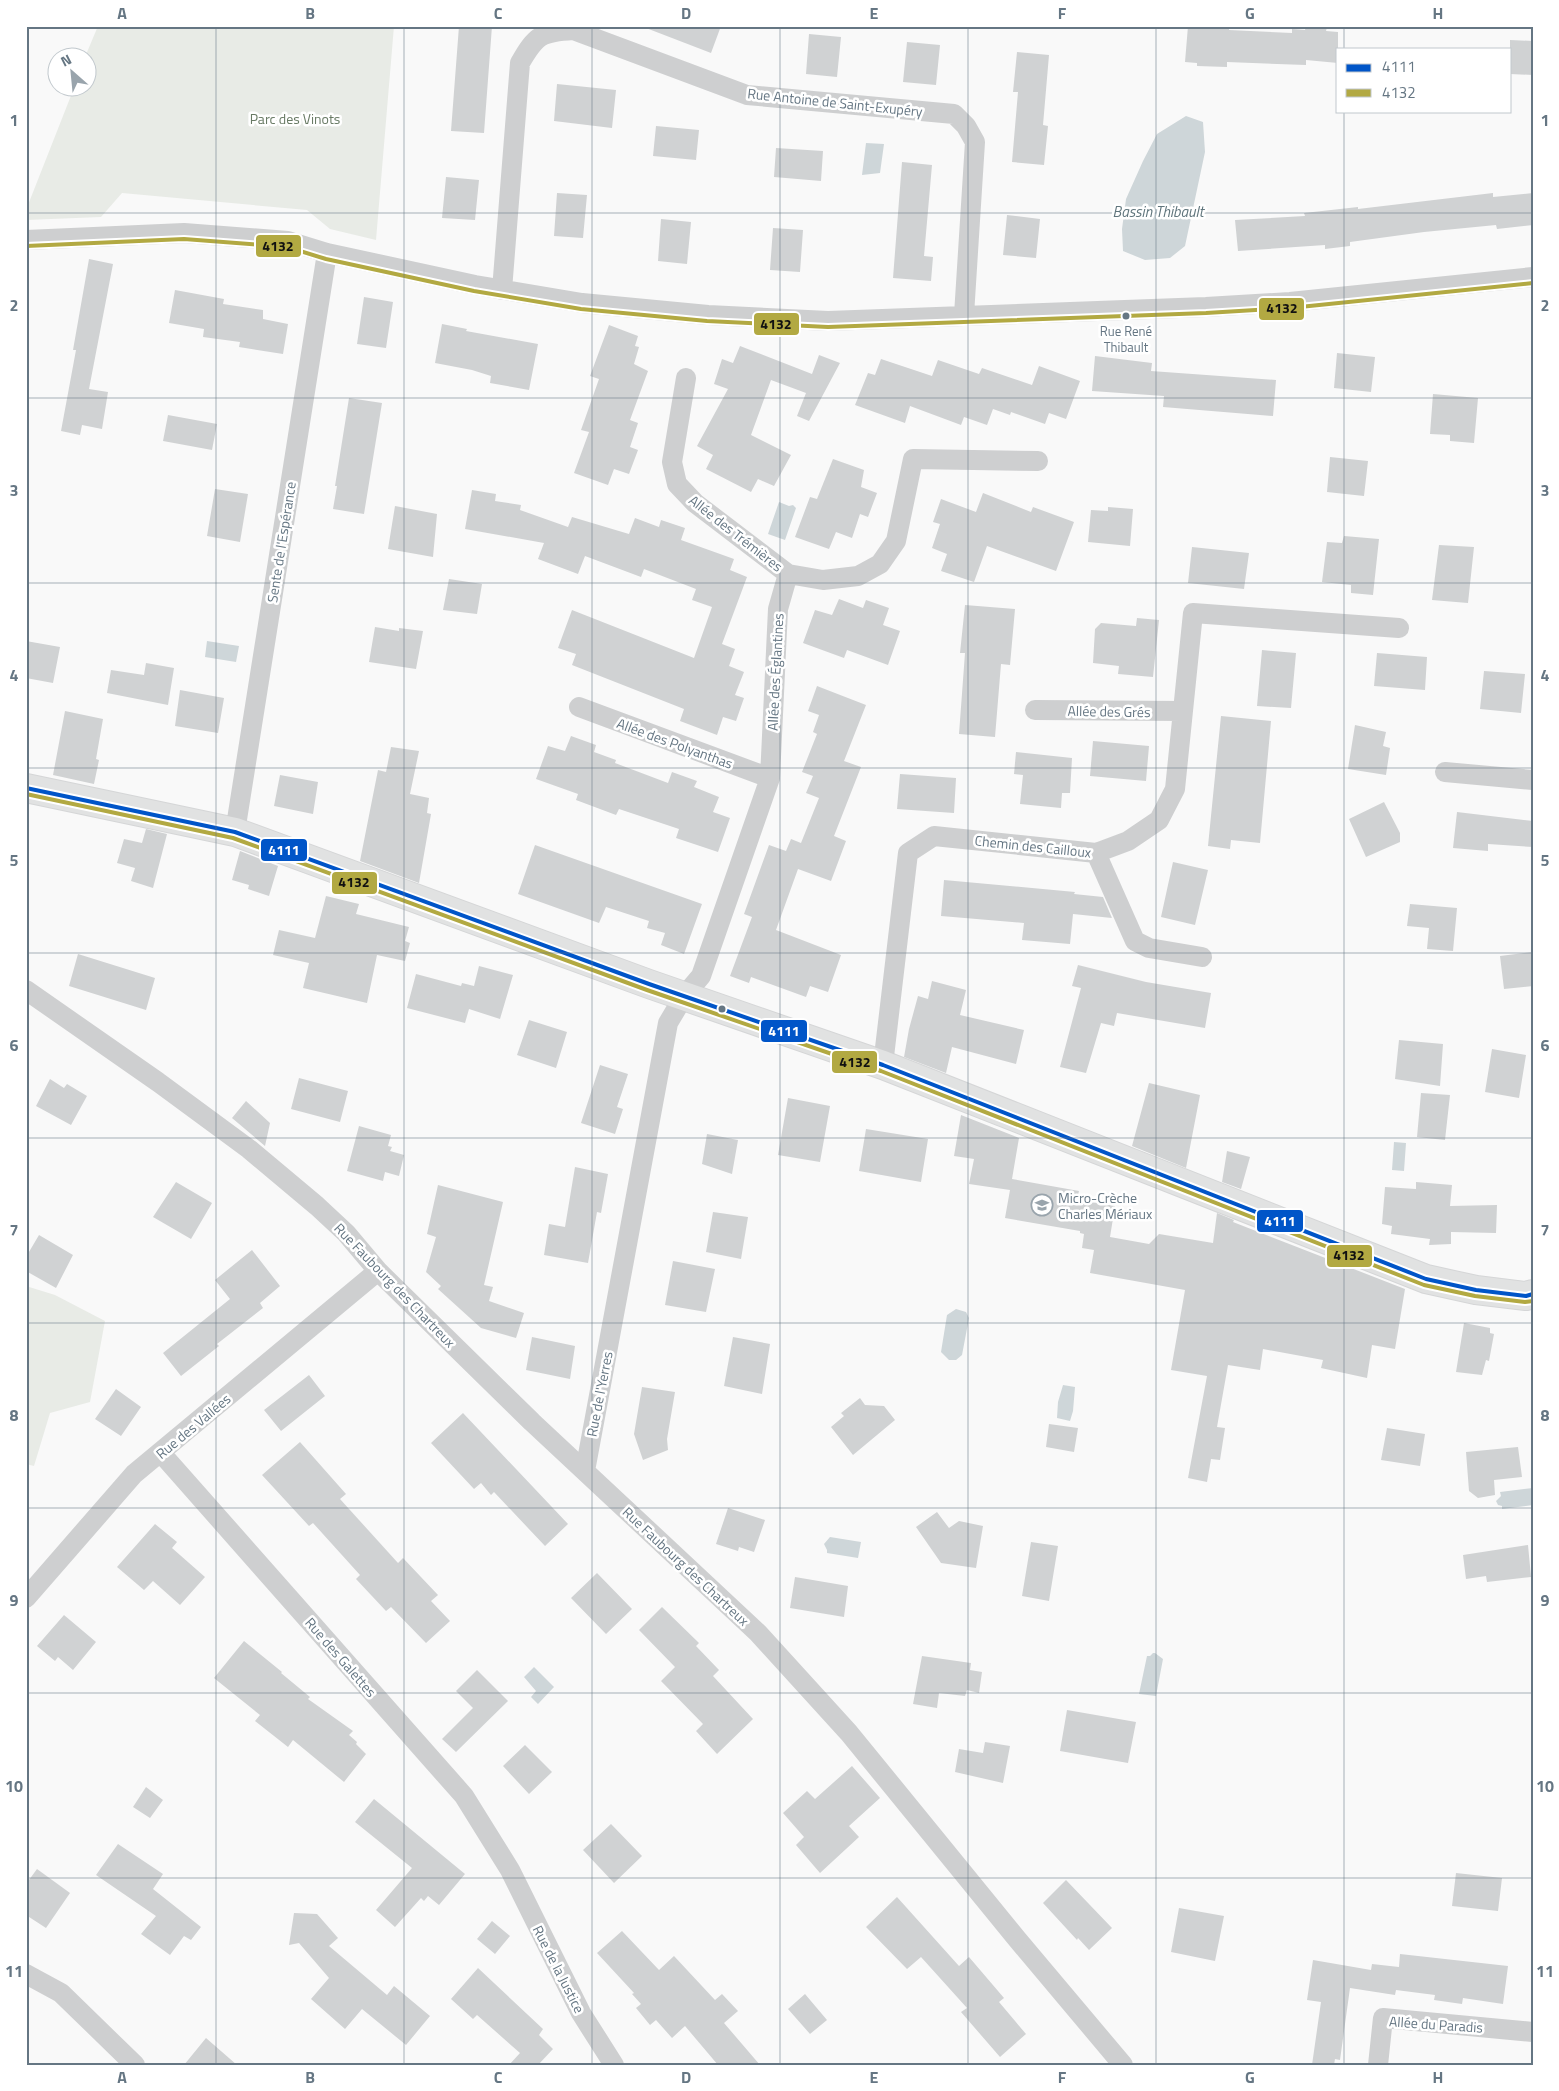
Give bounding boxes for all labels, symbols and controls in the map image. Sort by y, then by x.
text: A [117,1,127,25]
text: B [305,1,315,25]
text: C [494,1,503,25]
text: D [681,1,691,25]
text: E [870,1,879,25]
text: F [1058,1,1067,25]
text: G [1245,1,1255,25]
text: H [1433,1,1443,25]
north arrow [48,48,98,98]
text: N [57,48,75,72]
legend [1336,48,1512,112]
text: 4111 [1382,55,1416,78]
text: 4132 [1382,81,1416,104]
street label: Rue Antoine de Saint-Exupéry [746,82,924,122]
text: 1 [10,108,18,132]
park label: Parc des Vinots [250,108,340,129]
text: 1 [1541,108,1549,132]
water label: Bassin Thibault [1113,200,1206,223]
line badge: 4132 [255,234,302,258]
text: 4132 [262,235,294,256]
text: 2 [10,293,18,317]
text: 2 [1541,293,1549,317]
line badge: 4132 [1258,297,1305,321]
text: 4132 [1266,297,1298,318]
marker: Rue René Thibault [1121,311,1131,321]
line badge: 4132 [753,312,800,336]
text: 4132 [760,313,792,334]
place label: Rue René Thibault [1100,321,1152,357]
text: 3 [10,478,18,502]
text: 3 [1541,478,1549,502]
street label: Sente de l'Espérance [261,480,301,604]
street label: Allée des Trémières [685,490,787,576]
street label: Allée des Églantines [761,613,789,731]
text: 4 [10,663,19,687]
text: 4 [1541,663,1550,687]
street label: Allée des Grés [1067,700,1151,722]
street label: Allée des Polyanthas [614,712,736,774]
street label: Chemin des Cailloux [974,829,1093,863]
line badge: 4111 [260,838,308,862]
text: 4111 [268,839,300,860]
text: 5 [10,848,19,872]
text: 5 [1541,848,1550,872]
line badge: 4132 [331,871,378,895]
text: 4132 [338,871,370,892]
unlabelled marker [717,1004,727,1014]
line badge: 4111 [760,1019,808,1043]
text: 4111 [768,1020,800,1041]
text: 6 [10,1033,19,1057]
text: 6 [1541,1033,1550,1057]
line badge: 4132 [831,1050,878,1074]
text: 4132 [839,1051,871,1072]
place label: Micro-Crèche Charles Mériaux [1058,1187,1153,1224]
school or university icon: Micro-Crèche Charles Mériaux [1030,1193,1054,1217]
line badge: 4111 [1256,1209,1304,1233]
text: 4111 [1264,1210,1296,1231]
text: 7 [10,1218,18,1242]
street label: Rue Faubourg des Chartreux [330,1218,461,1353]
text: 7 [1541,1218,1549,1242]
line badge: 4132 [1326,1244,1373,1268]
text: 4132 [1333,1244,1365,1265]
street label: Rue de l'Yerres [580,1349,618,1439]
street label: Rue des Vallées [151,1388,235,1464]
text: 8 [10,1403,19,1427]
text: 8 [1541,1403,1550,1427]
street label: Rue Faubourg des Chartreux [618,1502,754,1631]
text: 9 [10,1588,19,1612]
text: 9 [1541,1588,1550,1612]
street label: Rue des Galettes [300,1613,382,1701]
text: 10 [5,1774,23,1798]
text: 10 [1536,1774,1554,1798]
street label: Rue de la Justice [528,1921,590,2017]
text: 11 [5,1959,23,1983]
text: 11 [1536,1959,1554,1983]
street label: Allée du Paradis [1388,2010,1484,2038]
text: A [117,2065,127,2089]
text: B [305,2065,315,2089]
text: C [494,2065,503,2089]
text: D [681,2065,691,2089]
text: E [870,2065,879,2089]
text: F [1058,2065,1067,2089]
text: G [1245,2065,1255,2089]
text: H [1433,2065,1443,2089]

